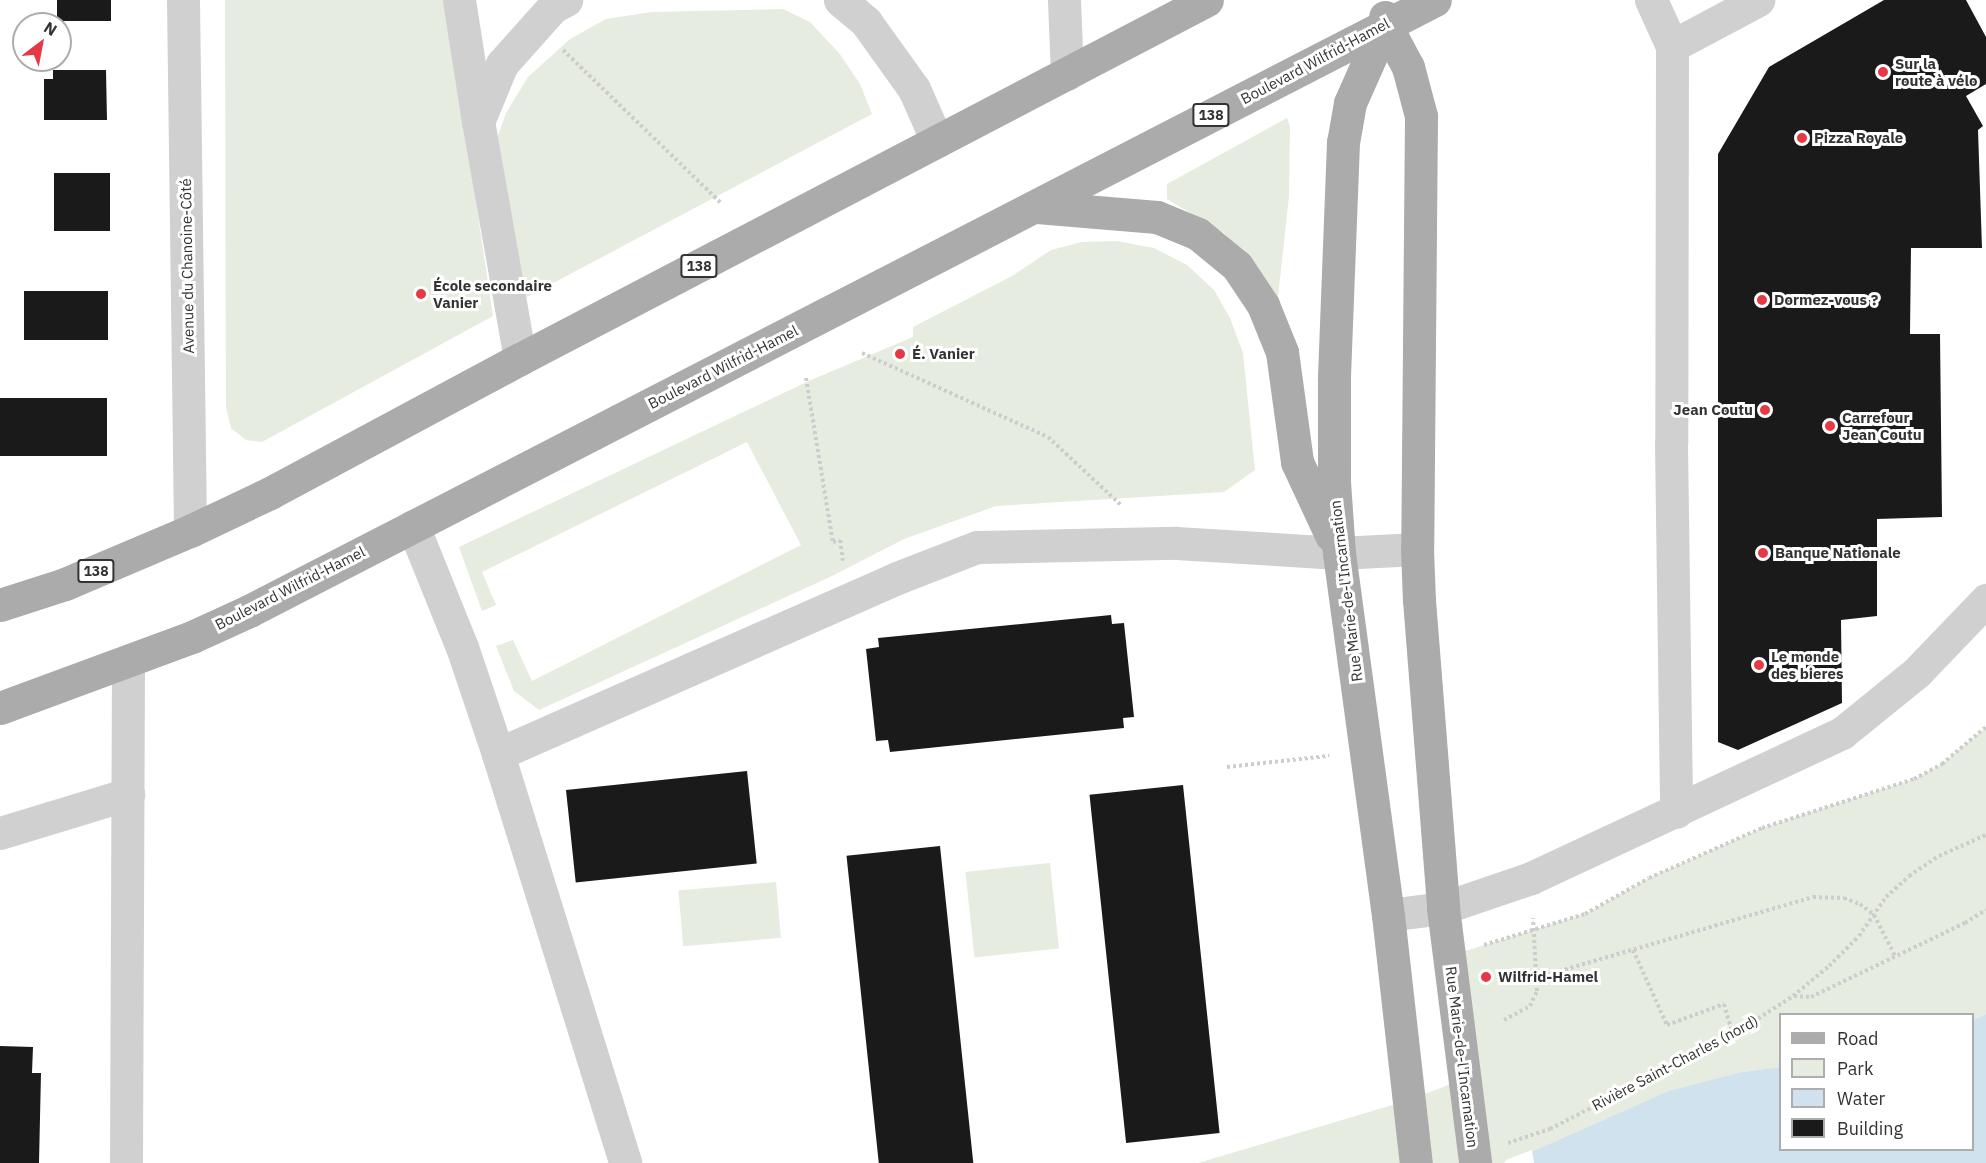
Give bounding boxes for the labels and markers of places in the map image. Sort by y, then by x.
place label: Sur la route à vélo [1895,54,1977,89]
marker: Sur la route à vélo [1876,65,1890,79]
place label: Pizza Royale [1814,129,1903,147]
marker: Pizza Royale [1795,131,1809,145]
place label: École secondaire Vanier [433,276,552,311]
marker: École secondaire Vanier [414,287,428,301]
place label: Dormez-vous ? [1774,291,1878,309]
marker: Dormez-vous ? [1755,293,1769,307]
place label: É. Vanier [912,345,975,363]
marker: É. Vanier [893,347,907,361]
place label: Jean Coutu [1673,401,1753,419]
marker: Jean Coutu [1758,403,1772,417]
place label: Carrefour Jean Coutu [1842,408,1922,443]
marker: Carrefour Jean Coutu [1823,419,1837,433]
place label: Banque Nationale [1775,544,1901,562]
marker: Banque Nationale [1756,546,1770,560]
place label: Le monde des bieres [1771,647,1843,682]
marker: Le monde des bieres [1752,658,1766,672]
place label: Wilfrid-Hamel [1498,968,1598,986]
marker: Wilfrid-Hamel [1479,970,1493,984]

